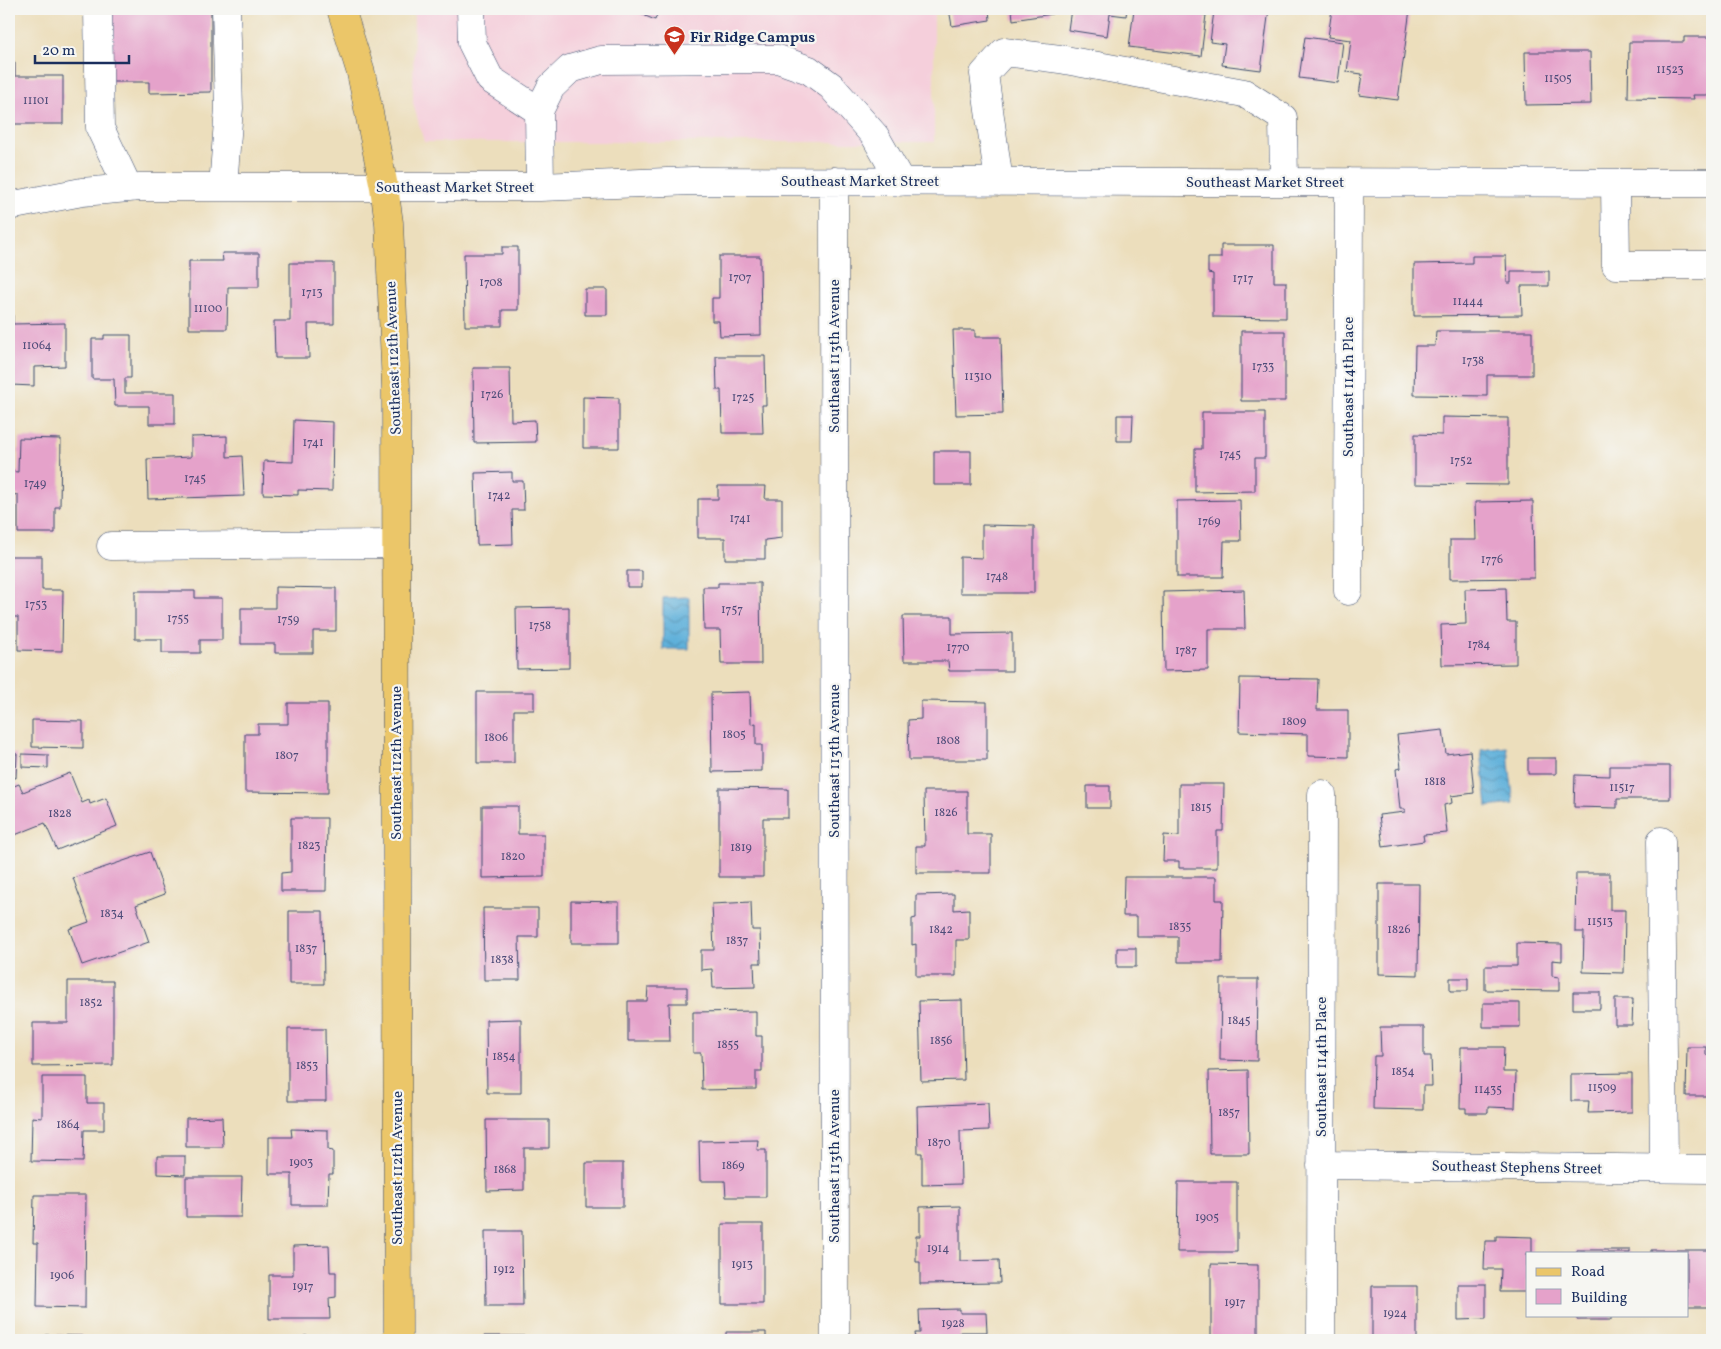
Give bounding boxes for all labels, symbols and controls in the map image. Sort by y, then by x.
school or university icon: Fir Ridge Campus [662,25,686,56]
place label: Fir Ridge Campus [690,28,815,49]
scale bar [35,32,129,64]
text: 20 m [42,41,75,62]
house number: 11523 [1656,62,1684,78]
house number: 11505 [1544,71,1572,87]
house number: 11101 [23,93,49,109]
street label: Southeast Market Street [781,172,939,193]
street label: Southeast Market Street [1186,173,1344,194]
street label: Southeast Market Street [376,178,534,199]
house number: 1707 [728,270,752,286]
house number: 1717 [1233,271,1254,287]
house number: 1708 [479,275,503,291]
street label: Southeast 113th Avenue [825,279,846,433]
street label: Southeast 112th Avenue [381,281,408,435]
house number: 1713 [301,285,323,301]
house number: 11444 [1453,294,1483,310]
house number: 11100 [194,301,222,317]
street label: Southeast 114th Place [1339,317,1360,457]
house number: 11064 [22,338,52,354]
house number: 1738 [1462,353,1484,369]
house number: 1733 [1252,359,1274,375]
house number: 11310 [964,369,992,385]
house number: 1726 [481,387,503,403]
house number: 1725 [732,390,754,406]
house number: 1741 [302,435,324,451]
house number: 1745 [1219,447,1241,463]
house number: 1752 [1450,453,1472,469]
house number: 1745 [184,471,206,487]
house number: 1749 [24,476,46,492]
house number: 1742 [488,488,510,504]
house number: 1741 [729,511,751,527]
house number: 1769 [1198,514,1220,530]
house number: 1776 [1481,552,1503,568]
house number: 1748 [986,569,1008,585]
house number: 1753 [25,597,47,613]
house number: 1757 [721,602,743,618]
house number: 1755 [167,611,189,627]
house number: 1759 [277,612,299,628]
house number: 1758 [529,618,551,634]
house number: 1784 [1467,637,1491,653]
house number: 1770 [946,640,970,656]
house number: 1787 [1175,643,1197,659]
street label: Southeast 113th Avenue [825,684,846,838]
street label: Southeast 112th Avenue [387,686,408,840]
house number: 1809 [1282,714,1306,730]
house number: 1805 [722,727,746,743]
house number: 1806 [484,730,508,746]
house number: 1808 [936,733,960,749]
house number: 1807 [275,748,299,764]
house number: 1818 [1424,774,1446,790]
house number: 11517 [1609,780,1635,796]
house number: 1815 [1190,800,1212,816]
house number: 1826 [934,805,958,821]
house number: 1828 [48,806,72,822]
house number: 1823 [298,838,321,854]
house number: 1819 [730,840,752,856]
house number: 1820 [501,849,525,865]
house number: 1834 [100,906,124,922]
house number: 11513 [1587,914,1613,930]
house number: 1835 [1169,919,1192,935]
house number: 1842 [929,922,953,938]
house number: 1826 [1387,922,1411,938]
house number: 1837 [726,933,749,949]
house number: 1837 [295,941,318,957]
house number: 1838 [490,952,514,968]
house number: 1852 [80,995,102,1011]
street label: Southeast 114th Place [1312,997,1333,1137]
house number: 1845 [1228,1013,1251,1029]
house number: 1856 [930,1033,952,1049]
house number: 1855 [717,1037,739,1053]
house number: 1854 [492,1049,516,1065]
house number: 1853 [296,1058,318,1074]
house number: 1854 [1391,1064,1415,1080]
house number: 11509 [1588,1080,1616,1096]
house number: 11435 [1474,1082,1502,1098]
street label: Southeast 113th Avenue [825,1089,846,1243]
street label: Southeast 112th Avenue [388,1091,409,1245]
house number: 1857 [1218,1105,1240,1121]
house number: 1864 [56,1117,80,1133]
house number: 1870 [927,1135,951,1151]
house number: 1903 [289,1155,313,1171]
street label: Southeast Stephens Street [1431,1157,1603,1180]
house number: 1869 [721,1158,745,1174]
house number: 1868 [494,1162,516,1178]
house number: 1905 [1195,1210,1219,1226]
house number: 1914 [927,1241,949,1257]
legend [1526,1252,1688,1316]
house number: 1913 [731,1257,753,1273]
house number: 1912 [493,1262,515,1278]
text: Road [1571,1262,1605,1283]
house number: 1906 [50,1268,74,1284]
house number: 1917 [292,1279,314,1295]
text: Building [1571,1288,1628,1309]
house number: 1917 [1224,1295,1246,1311]
house number: 1924 [1383,1306,1407,1322]
house number: 1928 [941,1316,965,1332]

